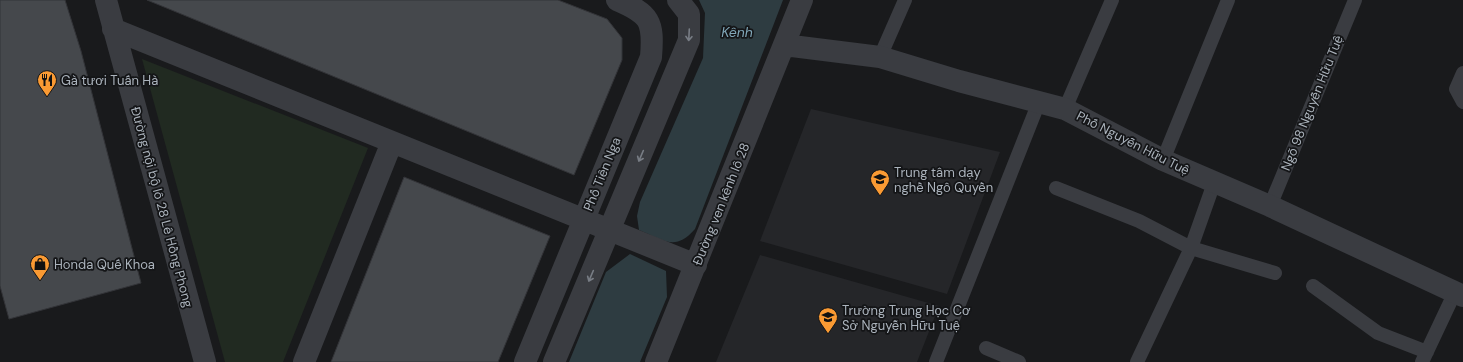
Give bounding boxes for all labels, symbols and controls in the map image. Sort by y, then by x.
water label: Kênh [721,23,753,41]
one-way arrow [685,28,692,41]
street label: Ngõ 98 Nguyễn Hữu Tuệ [1277,33,1347,173]
restaurant icon: Gà tươi Tuấn Hà [36,69,58,97]
place label: Gà tươi Tuấn Hà [61,72,158,89]
street label: Đường nội bộ lô 28 Lê Hồng Phong [127,105,197,309]
street label: Phố Nguyễn Hữu Tuệ [1074,107,1192,179]
street label: Phố Tiên Nga [579,135,625,213]
street label: Đường ven kênh lô 28 [689,140,753,268]
one-way arrow [637,149,644,161]
place label: Trung tâm dạy nghề Ngô Quyền [894,164,993,196]
school or university icon: Trung tâm dạy nghề Ngô Quyền [869,168,891,196]
shop icon: Honda Quế Khoa [29,253,51,281]
place label: Honda Quế Khoa [54,256,155,273]
one-way arrow [587,269,594,281]
place label: Trường Trung Học Cơ Sở Nguyễn Hữu Tuệ [842,302,971,334]
school or university icon: Trường Trung Học Cơ Sở Nguyễn Hữu Tuệ [817,306,839,334]

